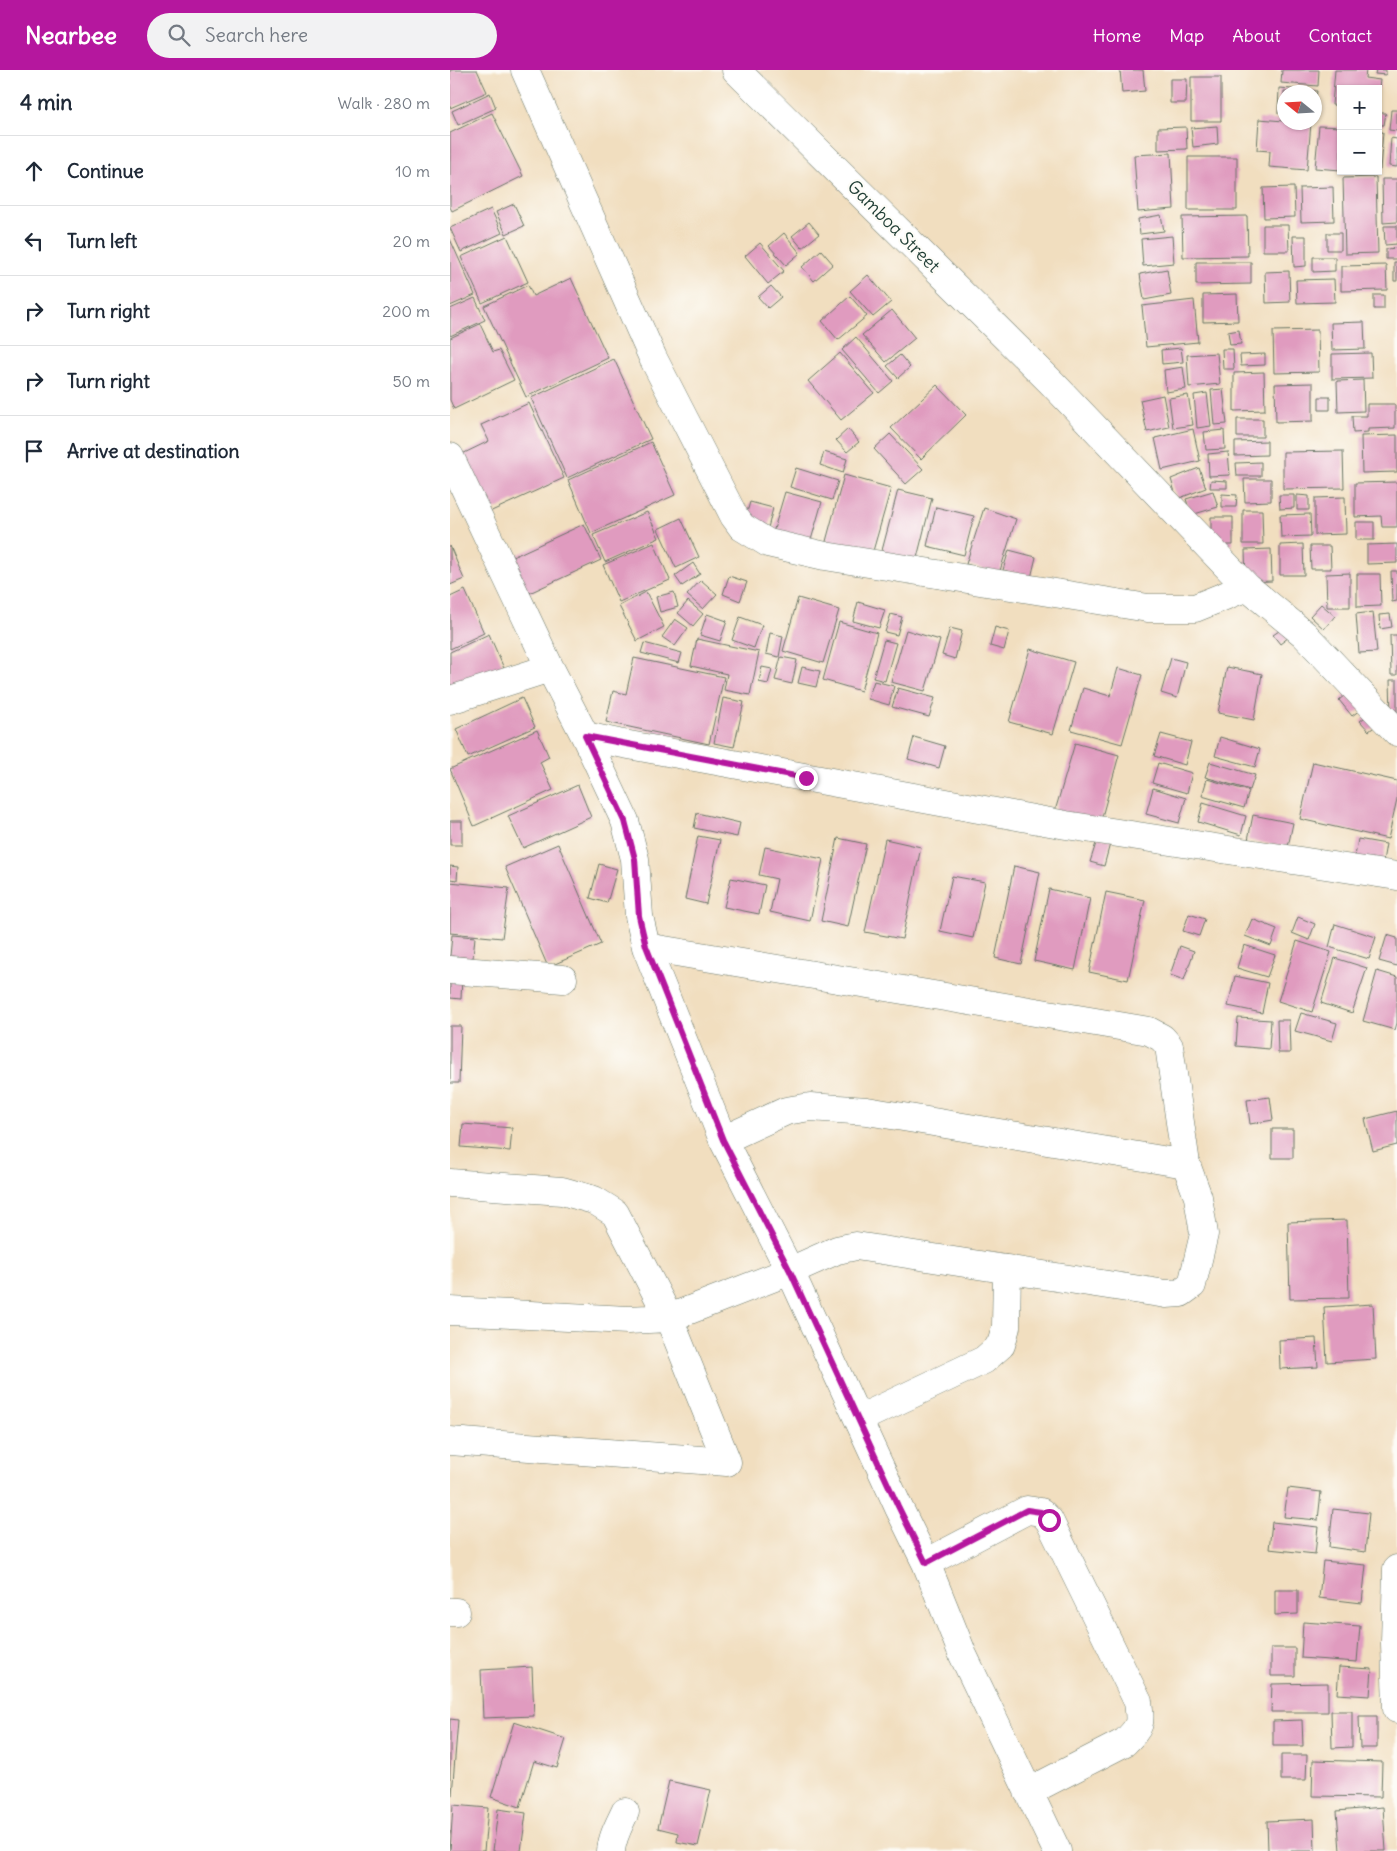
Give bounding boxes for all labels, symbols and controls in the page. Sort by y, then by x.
search box [147,13,497,58]
text: Nearbee [25,20,117,50]
icon: search [165,21,193,49]
text: Search here [205,23,308,47]
text: Home [1093,24,1141,47]
text: Map [1169,24,1204,47]
text: About [1232,24,1280,47]
text: Contact [1308,24,1372,47]
north arrow [1277,85,1322,130]
map controls [1337,85,1382,175]
button: + [1337,85,1382,130]
text: 4 min [20,89,72,116]
text: Walk · 280 m [338,93,430,113]
button: − [1337,130,1382,175]
icon: ahead [20,157,48,185]
text: Continue [67,159,144,183]
text: 10 m [395,161,430,181]
street label: Gamboa Street [843,175,945,277]
icon: left [20,227,48,255]
text: Turn left [67,229,137,253]
text: 20 m [393,231,430,251]
icon: right [20,297,48,325]
text: Turn right [67,299,150,323]
text: 200 m [382,301,430,321]
icon: right [20,367,48,395]
text: Turn right [67,369,150,393]
text: 50 m [392,371,430,391]
icon: arrive [20,437,48,465]
text: Arrive at destination [67,439,240,463]
route end [795,767,818,790]
route start [1038,1509,1061,1532]

